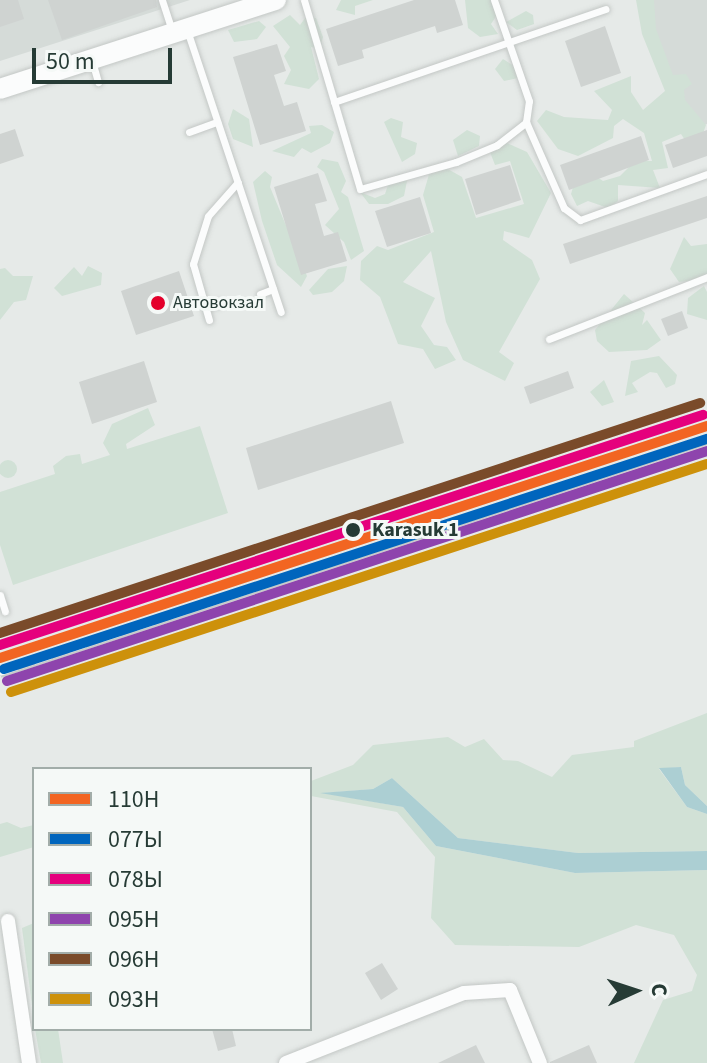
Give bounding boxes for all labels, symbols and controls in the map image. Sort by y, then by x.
scale bar [36,32,176,82]
text: 50 m [46,44,95,79]
place label: Автовокзал [173,292,264,314]
marker: Автовокзал [150,295,166,311]
marker: Karasuk 1 [341,518,365,542]
place label: Karasuk 1 [372,518,458,542]
legend [32,767,312,1031]
text: 110Н [108,782,159,817]
text: 077Ы [108,822,163,857]
text: 078Ы [108,862,163,897]
text: 095Н [108,902,159,937]
text: 096Н [108,942,159,977]
north arrow [595,951,675,1031]
text: 093Н [108,982,159,1017]
text: С [643,983,675,997]

